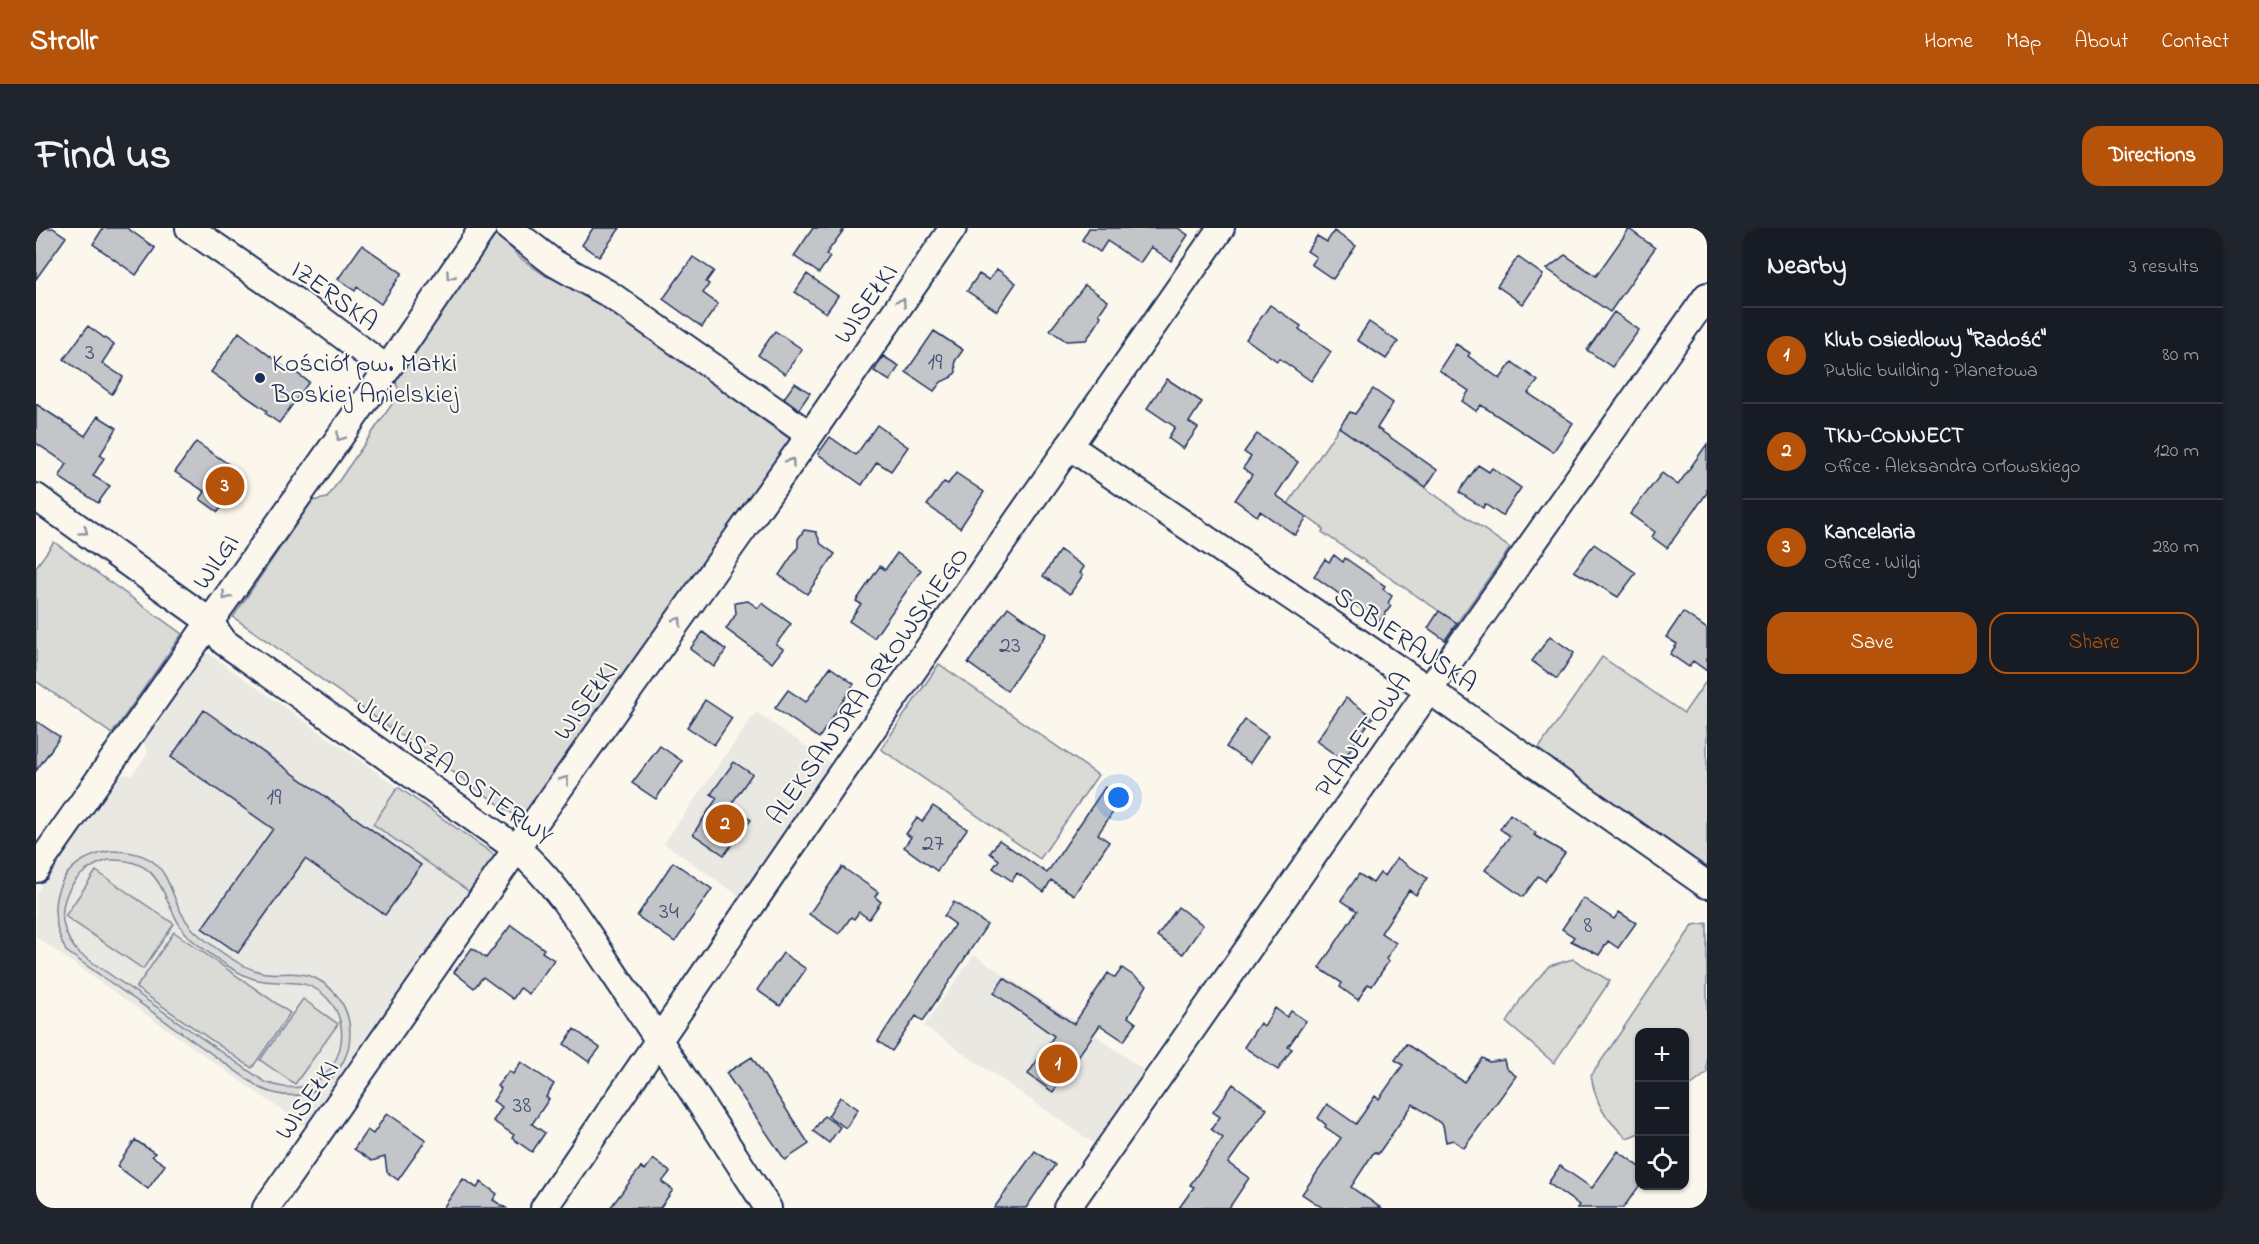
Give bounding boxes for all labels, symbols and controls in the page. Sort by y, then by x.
text: Strollr [30,22,98,63]
text: Home [1924,27,1973,57]
text: Map [2006,27,2041,57]
text: About [2074,27,2128,57]
text: Contact [2161,27,2229,57]
text: Find us [36,126,171,187]
button: Directions [2082,126,2223,186]
text: Nearby [1767,248,1846,286]
street label: IZERSKA [282,252,385,342]
text: 3 results [2129,253,2199,282]
street label: WISEŁKI [825,256,909,353]
one-way arrow [446,270,457,281]
one-way arrow [895,298,906,309]
text: Klub Osiedlowy "Radość" [1824,325,2046,357]
house number: 3 [85,336,95,371]
text: 1 [1783,341,1790,370]
text: 80 m [2162,341,2199,370]
place label: Kościół pw. Matki Boskiej Anielskiej [271,345,459,415]
house number: 19 [928,346,943,381]
text: Public building · Planetowa [1824,357,2038,386]
marker: Kościół pw. Matki Boskiej Anielskiej [253,371,267,385]
text: TKN-CONNECT [1824,421,1964,453]
one-way arrow [336,431,347,442]
text: 2 [1782,437,1791,466]
text: 120 m [2154,437,2199,466]
text: Office · Aleksandra Orłowskiego [1824,453,2080,482]
one-way arrow [784,458,795,469]
pin: 3 [206,464,244,508]
text: Kancelaria [1824,517,1915,549]
one-way arrow [77,524,88,535]
street label: WILGI [184,526,250,598]
text: 3 [1782,533,1791,562]
text: 280 m [2152,533,2199,562]
street label: ALEKSANDRA ORŁOWSKIEGO [758,539,980,833]
text: Office · Wilgi [1824,549,1921,578]
street label: SOBIERAJSKA [1325,579,1484,704]
one-way arrow [222,589,233,600]
button: Save [1767,612,1977,674]
button: Share [1989,612,2199,674]
one-way arrow [671,617,682,628]
house number: 23 [999,629,1021,664]
street label: WISEŁKI [545,653,629,750]
street label: PLANETOWA [1306,664,1422,806]
street label: JULIUSZA OSTERWY [347,687,560,857]
one-way arrow [558,776,569,787]
house number: 19 [267,781,282,816]
your location [1104,783,1133,812]
pin: 2 [706,802,744,846]
house number: 27 [922,827,944,862]
house number: 34 [659,895,679,930]
house number: 8 [1584,909,1593,944]
map controls [1635,1028,1689,1190]
button: + [1635,1028,1689,1082]
pin: 1 [1038,1042,1078,1086]
street label: WISEŁKI [266,1052,350,1149]
button: − [1635,1082,1689,1136]
house number: 38 [513,1089,531,1124]
button: locate [1635,1136,1689,1190]

